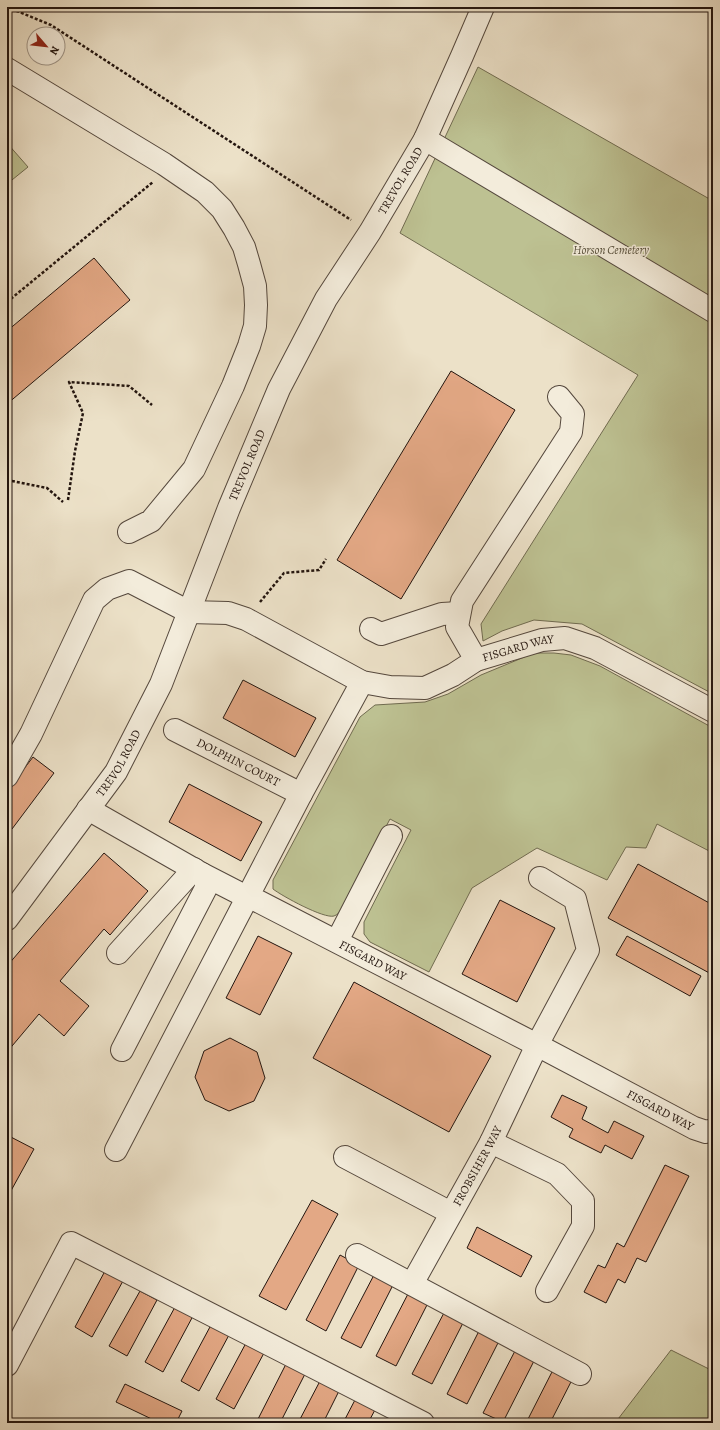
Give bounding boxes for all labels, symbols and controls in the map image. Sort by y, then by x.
north arrow [26,26,66,66]
text: N [46,43,63,58]
street label: TREVOL ROAD [374,144,427,217]
park label: Horson Cemetery [573,242,650,258]
street label: TREVOL ROAD [225,427,269,503]
street label: FISGARD WAY [480,631,555,666]
street label: TREVOL ROAD [92,727,144,800]
street label: DOLPHIN COURT [194,734,283,790]
street label: FISGARD WAY [336,936,410,985]
street label: FISGARD WAY [624,1086,697,1135]
street label: FROBSIHER WAY [449,1123,506,1209]

